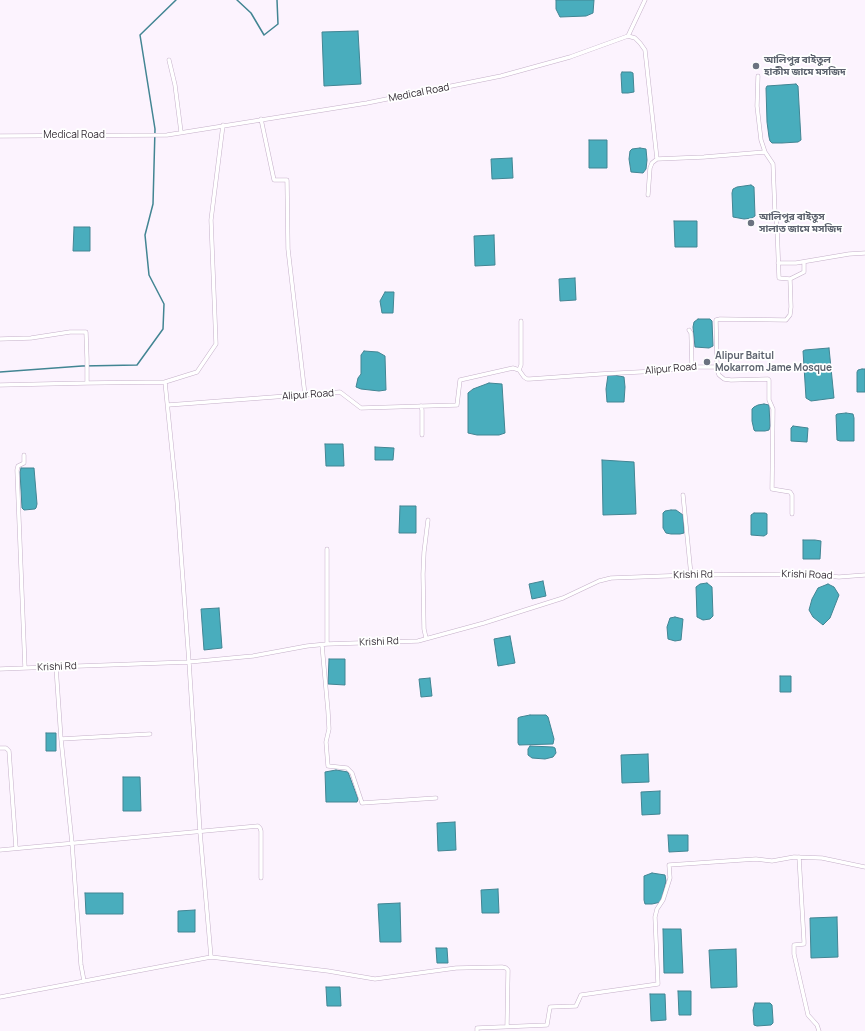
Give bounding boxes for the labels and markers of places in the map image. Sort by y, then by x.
place label: আলিপুর বাইতুল হাকীম জামে মসজিদ [764,54,846,78]
marker: আলিপুর বাইতুল হাকীম জামে মসজিদ [751,61,761,71]
place label: আলিপুর বাইতুস সালাত জামে মসজিদ [759,211,842,234]
marker: আলিপুর বাইতুস সালাত জামে মসজিদ [746,218,756,228]
place label: Alipur Baitul Mokarrom Jame Mosque [715,350,832,374]
marker: Alipur Baitul Mokarrom Jame Mosque [702,357,712,367]

